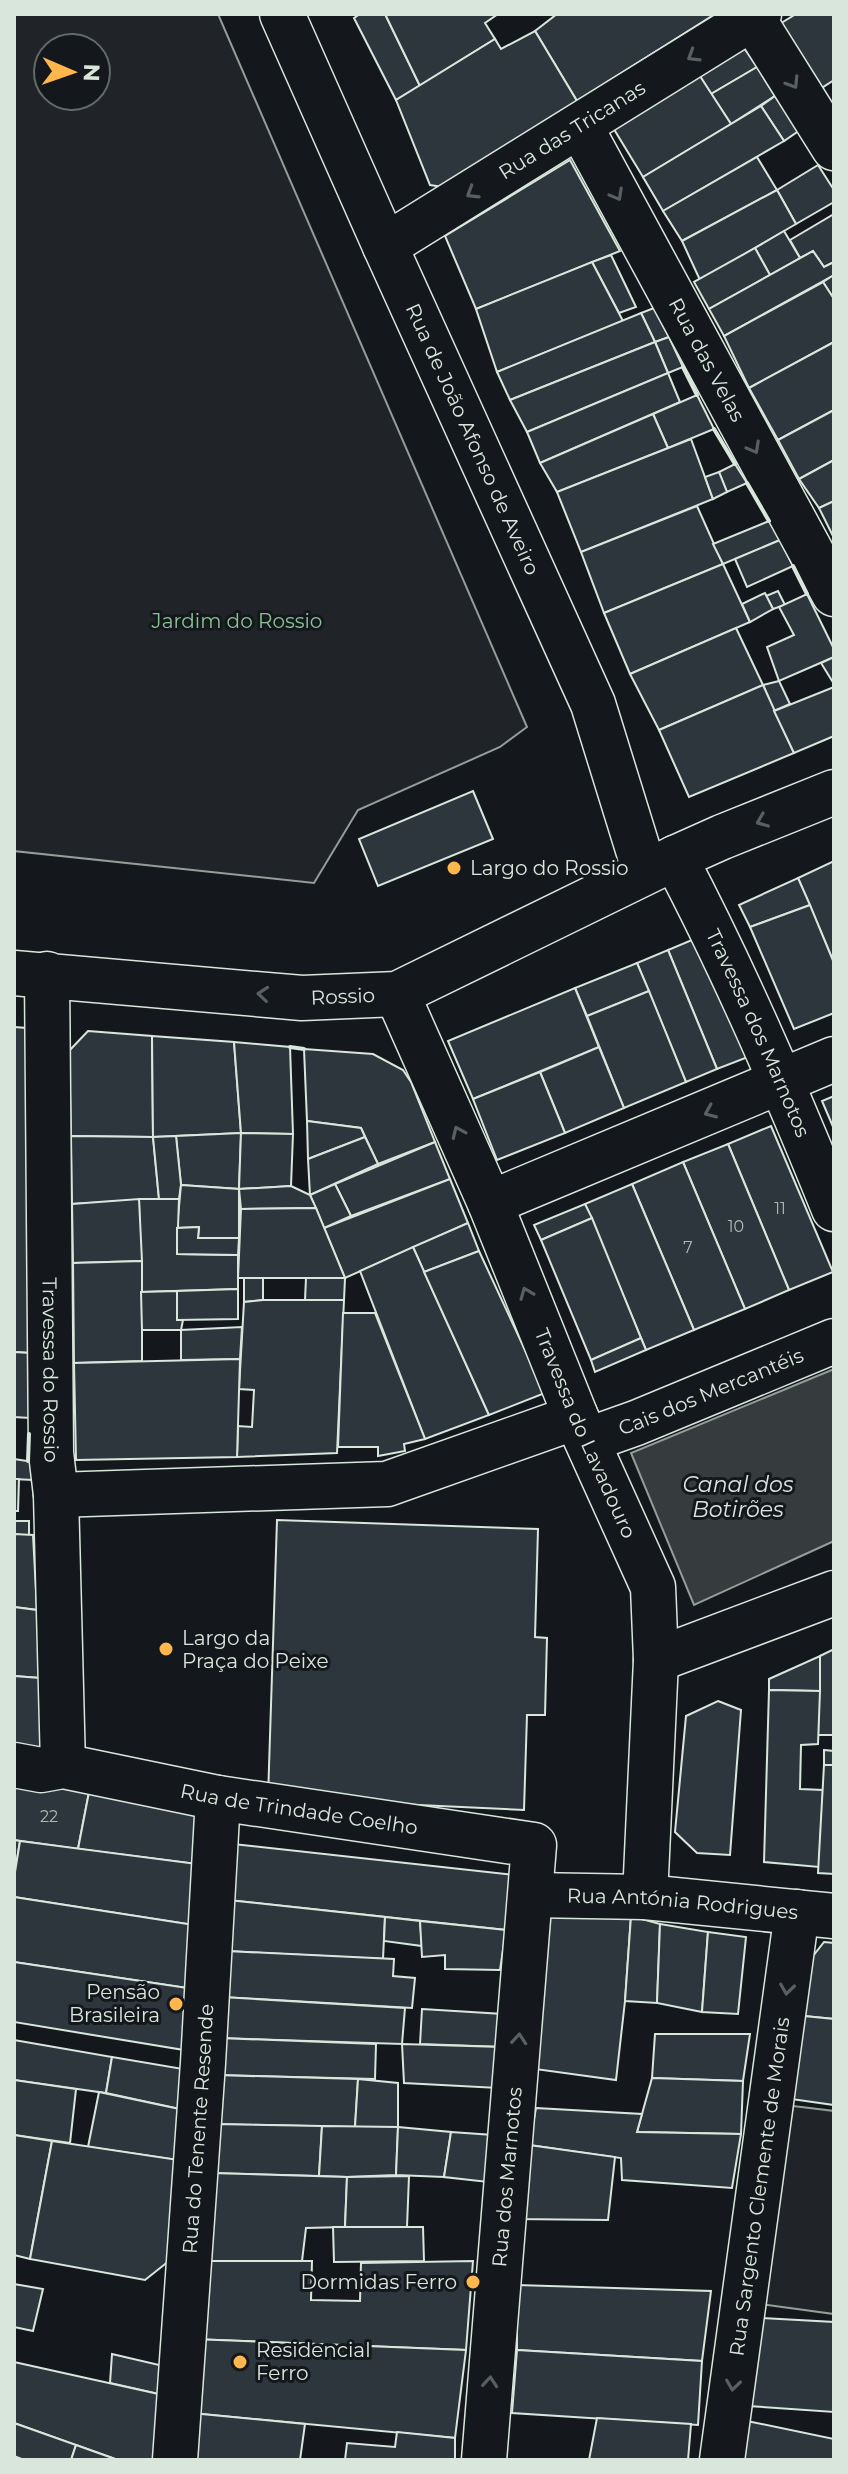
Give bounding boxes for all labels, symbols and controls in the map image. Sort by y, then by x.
north arrow [32,32,112,112]
one-way arrow [687,46,702,61]
text: N [78,63,105,82]
one-way arrow [784,74,799,89]
street label: Rua das Tricanas [494,75,650,185]
one-way arrow [466,183,481,198]
one-way arrow [607,186,622,201]
street label: Rua das Velas [664,294,750,426]
street label: Rua de João Afonso de Aveiro [401,300,545,579]
one-way arrow [745,440,760,454]
park label: Jardim do Rossio [151,609,322,633]
one-way arrow [756,811,770,828]
place label: Largo do Rossio [470,856,629,880]
marker: Largo do Rossio [445,859,463,877]
street label: Travessa dos Marnotos [701,925,815,1141]
street label: Rossio [310,983,376,1010]
one-way arrow [256,986,269,1003]
one-way arrow [704,1102,718,1118]
one-way arrow [452,1125,468,1140]
house number: 11 [774,1199,786,1218]
house number: 10 [728,1217,744,1236]
house number: 7 [683,1238,693,1257]
street label: Travessa do Rossio [38,1277,64,1464]
one-way arrow [519,1287,536,1301]
street label: Travessa do Lavadouro [530,1325,641,1542]
street label: Cais dos Mercantéis [615,1343,807,1440]
water label: Canal dos Botirões [682,1471,794,1523]
place label: Largo da Praça do Peixe [182,1626,329,1673]
marker: Largo da Praça do Peixe [157,1640,175,1658]
street label: Rua de Trindade Coelho [178,1779,419,1840]
house number: 22 [40,1807,58,1826]
street label: Rua Antónia Rodrigues [567,1884,800,1924]
place label: Pensão Brasileira [69,1980,160,2027]
one-way arrow [779,1982,796,1996]
marker: Pensão Brasileira [167,1995,185,2013]
street label: Rua do Tenente Resende [178,2003,218,2255]
street label: Rua Sargento Clemente de Morais [724,2015,795,2358]
one-way arrow [510,2032,527,2045]
street label: Rua dos Marnotos [487,2086,527,2268]
place label: Dormidas Ferro [301,2270,457,2294]
marker: Dormidas Ferro [464,2273,482,2291]
place label: Residencial Ferro [256,2338,371,2385]
marker: Residencial Ferro [231,2353,249,2371]
one-way arrow [481,2375,498,2388]
one-way arrow [725,2379,742,2392]

